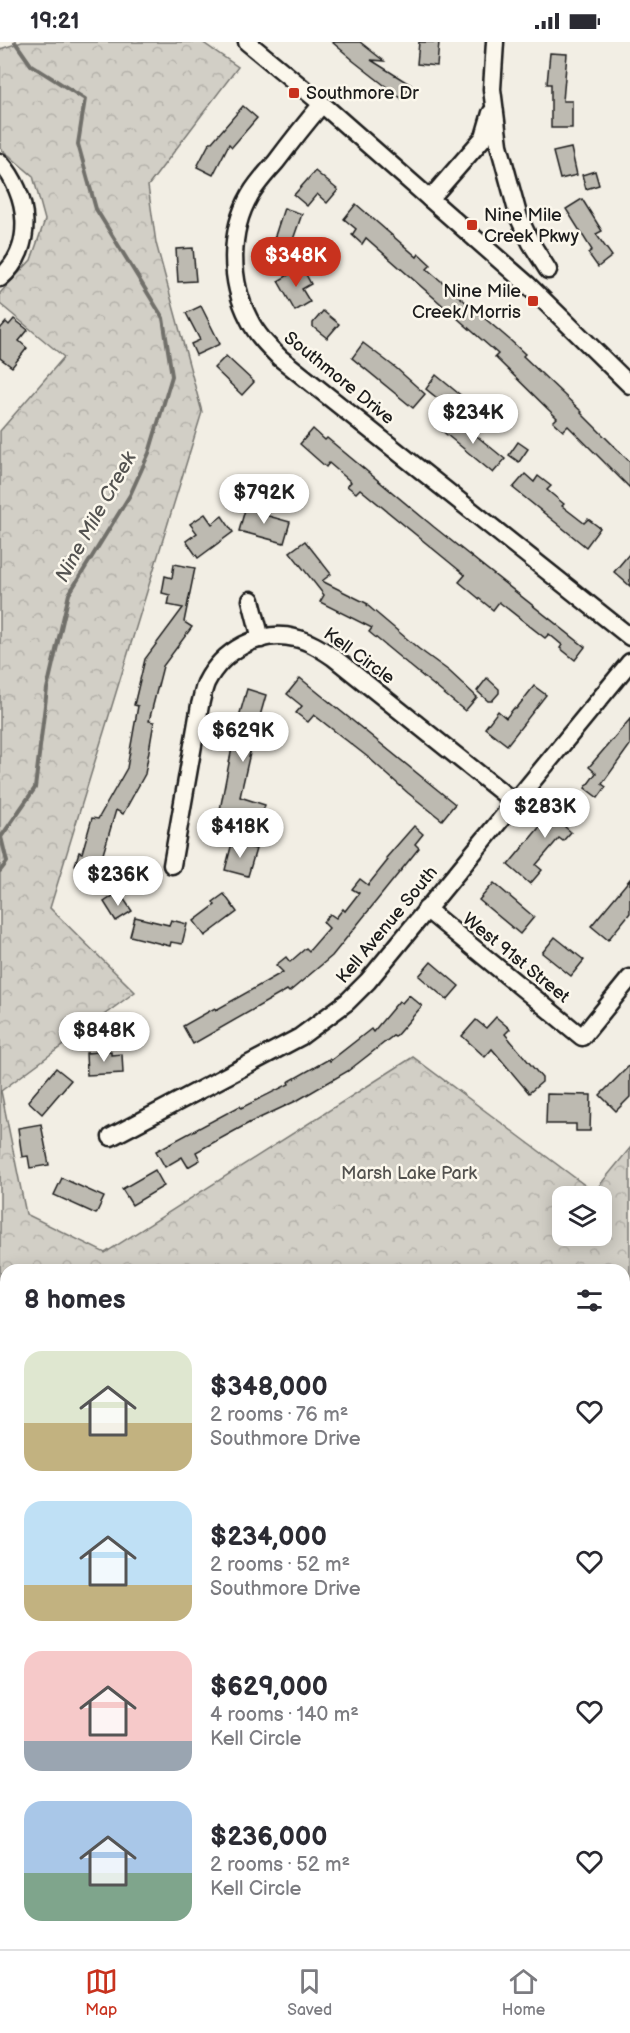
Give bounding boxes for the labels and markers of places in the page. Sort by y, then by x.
place label: Southmore Dr [306,83,419,104]
marker: Southmore Dr [287,86,301,100]
place label: Nine Mile Creek Pkwy [484,205,580,247]
marker: Nine Mile Creek Pkwy [465,218,479,232]
pin: $348K [254,237,338,288]
place label: Nine Mile Creek/Morris [412,281,521,323]
marker: Nine Mile Creek/Morris [526,294,540,308]
pin: $234K [431,394,515,445]
pin: $792K [222,474,306,525]
pin: $629K [201,712,285,763]
pin: $283K [503,788,587,839]
pin: $418K [198,808,282,859]
pin: $236K [76,856,160,907]
pin: $848K [62,1012,146,1063]

